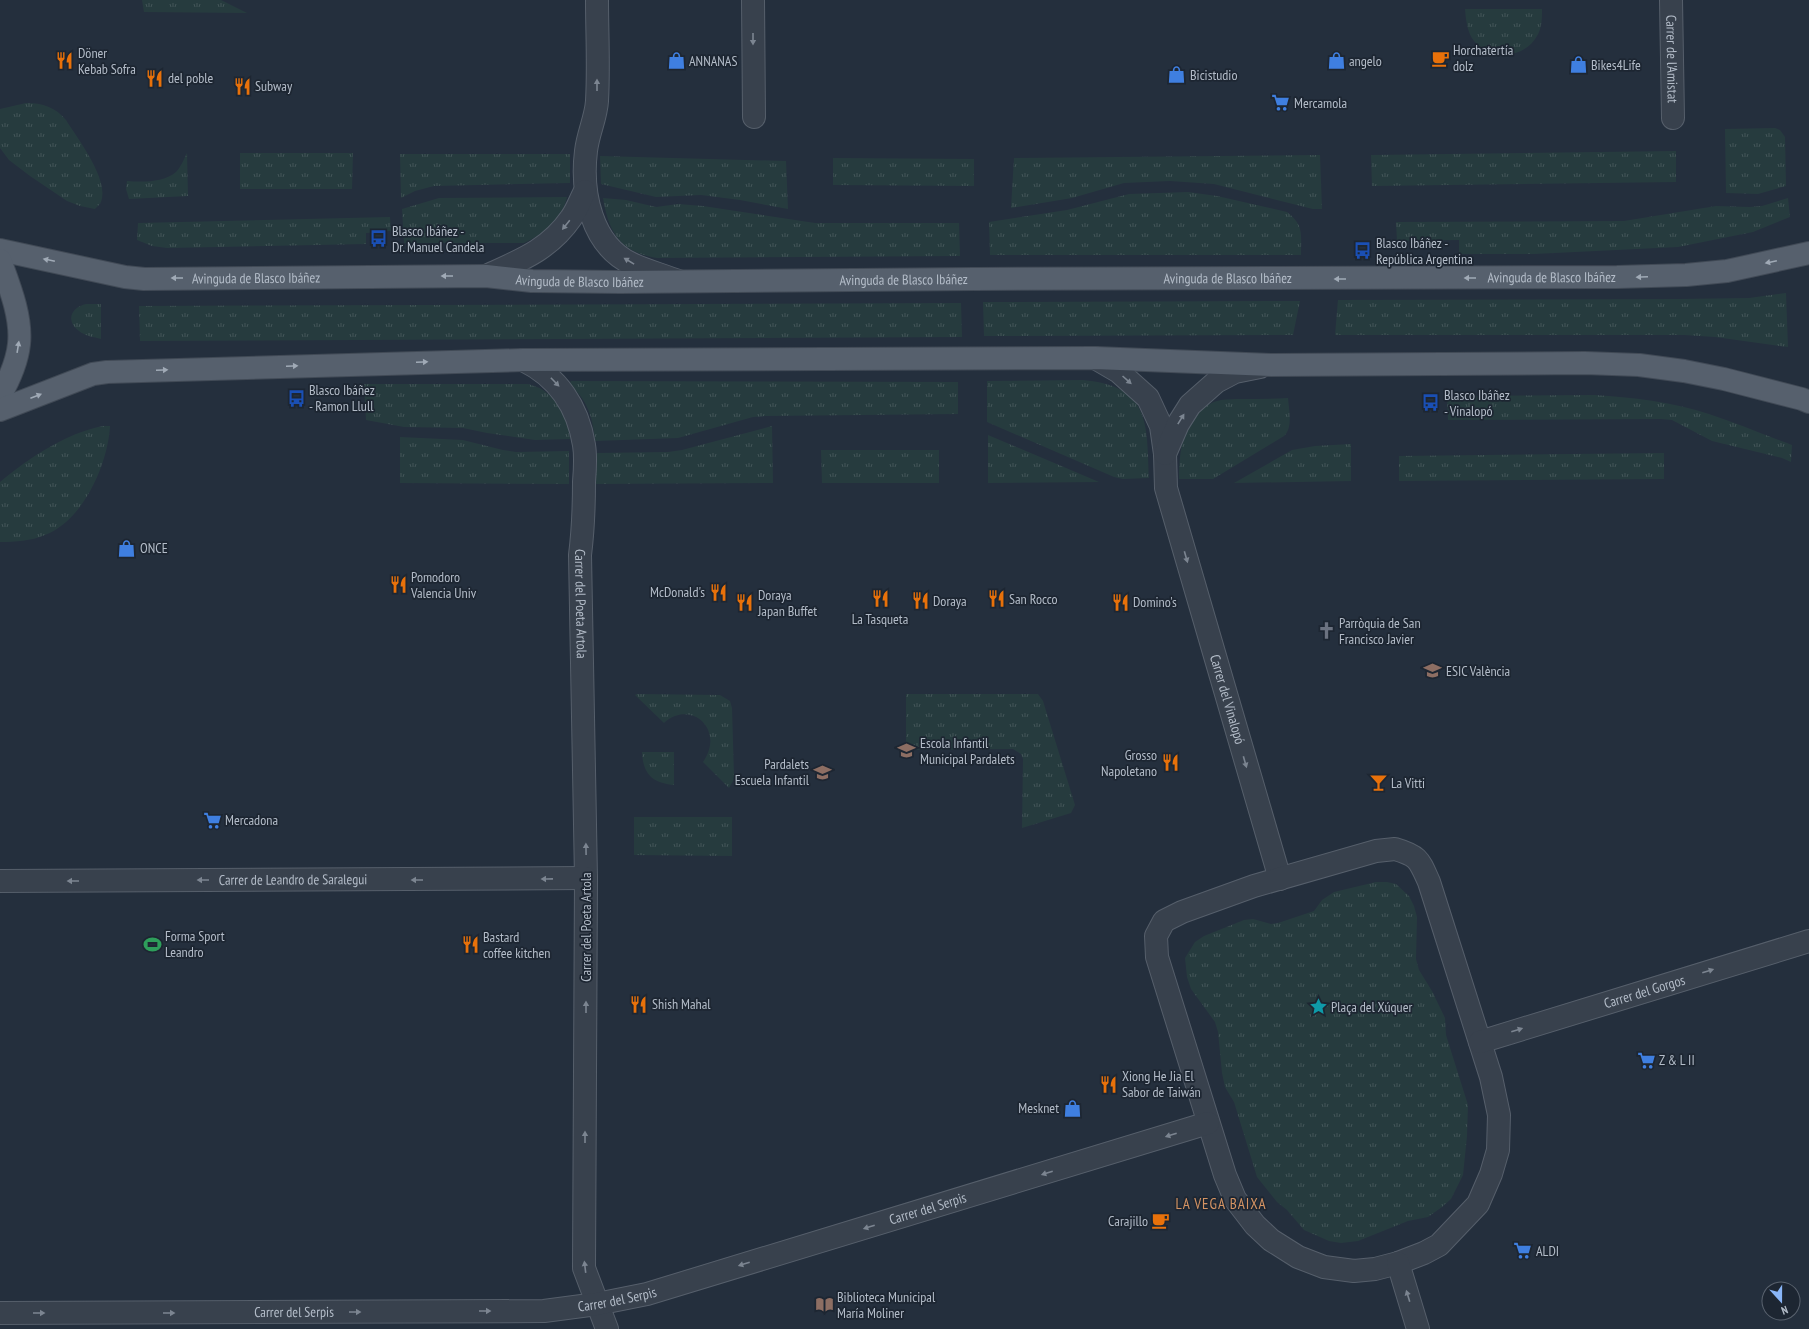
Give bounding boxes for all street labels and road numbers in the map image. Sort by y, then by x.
street label: Carrer de l'Amistat [1662,15,1682,103]
street label: Avinguda de Blasco Ibáñez [192,268,320,288]
street label: Avinguda de Blasco Ibáñez [1488,268,1616,286]
street label: Avinguda de Blasco Ibáñez [1164,269,1292,287]
street label: Avinguda de Blasco Ibáñez [515,270,644,291]
street label: Avinguda de Blasco Ibáñez [839,270,968,289]
street label: Carrer del Poeta Artola [571,548,591,659]
street label: Carrer del Vinalopó [1206,652,1249,746]
street label: Carrer de Leandro de Saralegui [219,870,367,889]
street label: Carrer del Poeta Artola [577,872,595,982]
street label: Carrer del Gorgos [1602,971,1687,1012]
street label: Carrer del Serpis [887,1188,969,1229]
street label: Carrer del Serpis [577,1283,659,1315]
street label: Carrer del Serpis [254,1303,334,1321]

